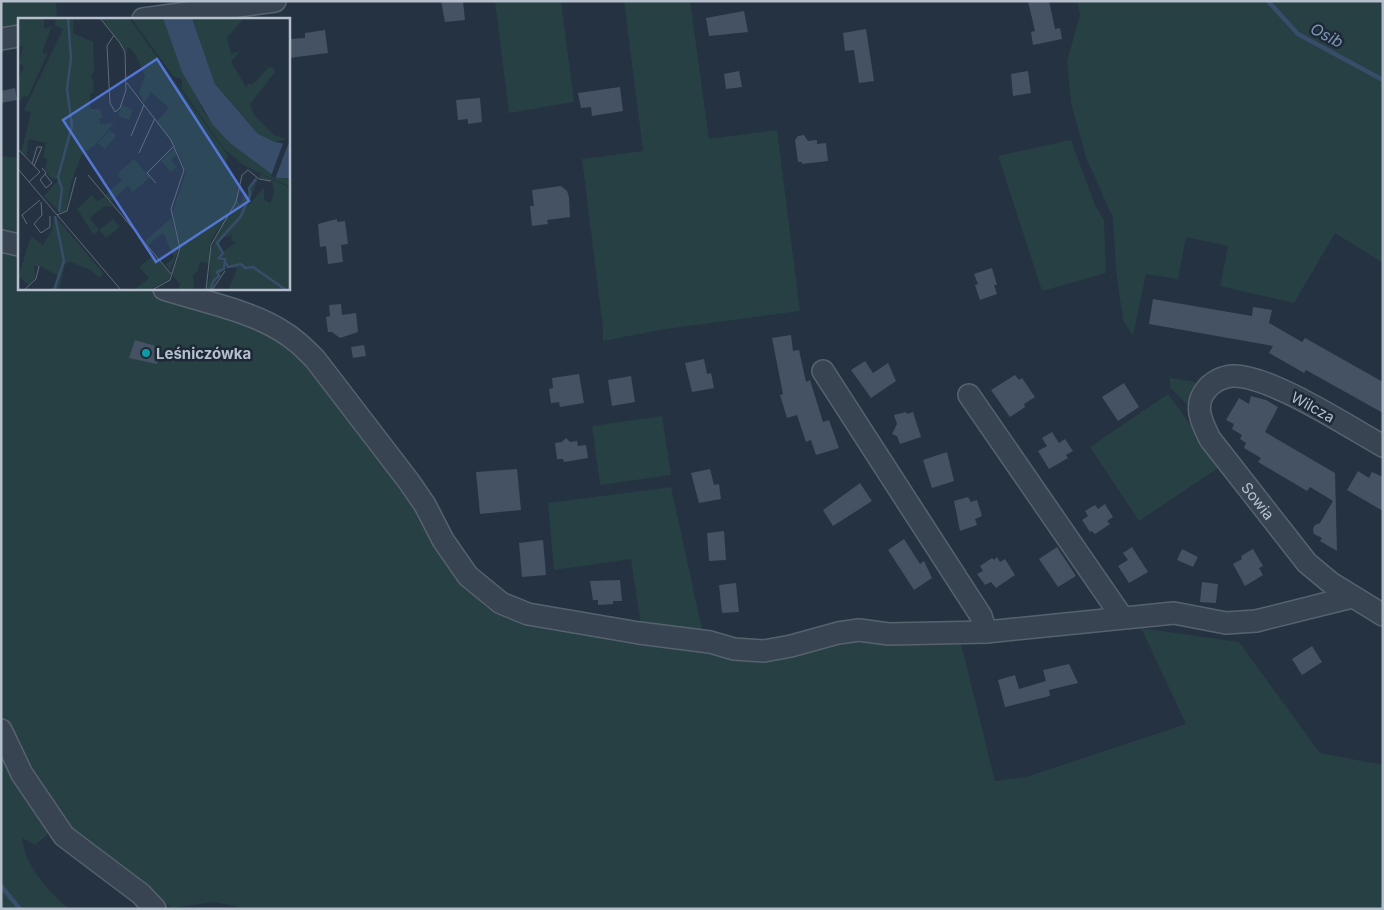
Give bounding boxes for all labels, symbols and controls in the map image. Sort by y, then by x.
inset map [18,18,290,290]
water label: Osib [1307,18,1347,52]
place label: Leśniczówka [156,344,251,363]
marker: Leśniczówka [140,347,152,359]
street label: Wilcza [1288,387,1338,427]
street label: Sowia [1238,478,1279,523]

